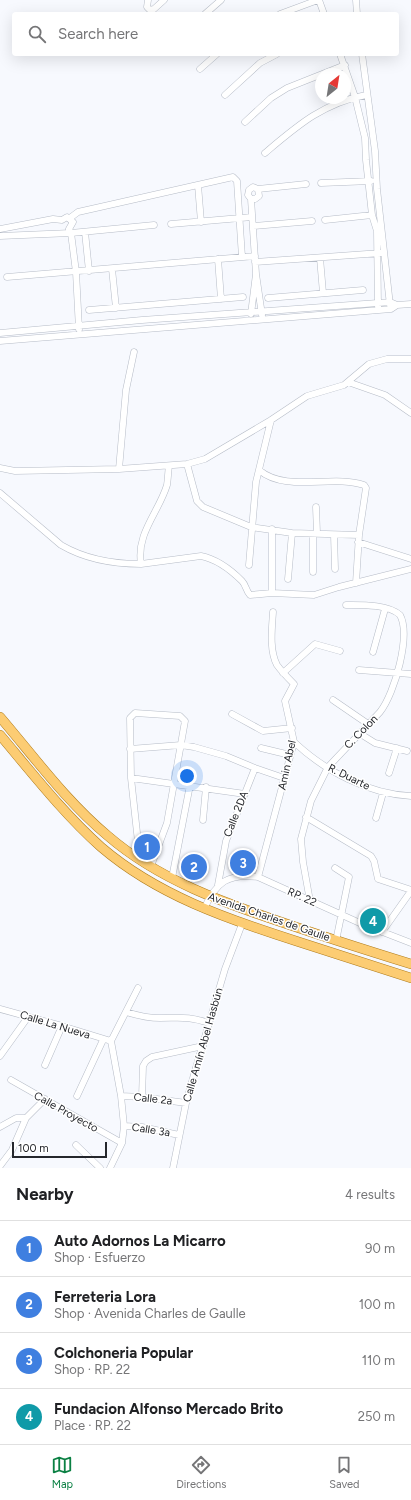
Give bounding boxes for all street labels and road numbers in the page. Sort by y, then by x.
street label: C. Colon [342,712,380,752]
street label: Amin Abel [275,739,299,791]
street label: R. Duarte [326,761,372,793]
street label: Calle 2DA [221,789,251,839]
street label: RP. 22 [285,885,319,909]
street label: Avenida Charles de Gaulle [206,890,332,944]
street label: Calle Amín Abel Hasbún [180,986,226,1104]
street label: Calle La Nueva [18,1008,92,1042]
street label: Calle Proyecto [32,1089,100,1135]
street label: Calle 2a [133,1091,173,1107]
street label: Calle 3a [131,1121,171,1139]

